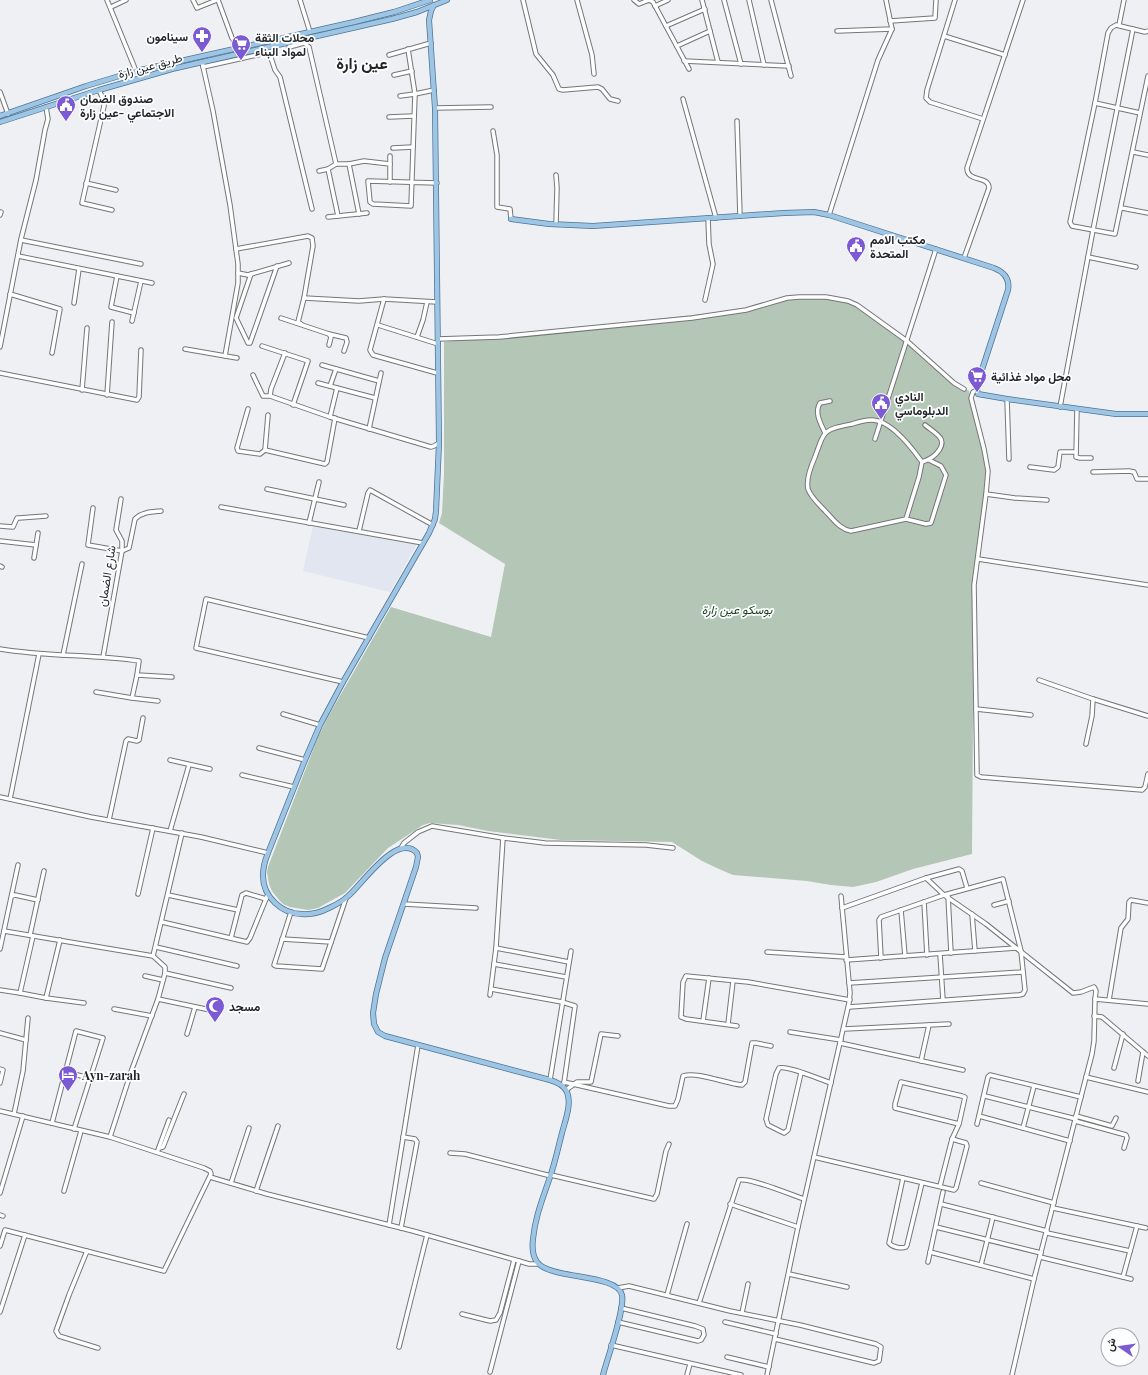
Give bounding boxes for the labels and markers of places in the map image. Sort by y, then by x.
pharmacy icon: سينامون [191,25,213,53]
place label: سينامون [146,28,188,45]
place label: محلات الثقة لمواد البناء [255,29,315,60]
supermarket icon: محلات الثقة لمواد البناء [230,33,252,61]
place label: صندوق الضمان الاجتماعي -عين زارة [80,90,174,123]
public building icon: صندوق الضمان الاجتماعي -عين زارة [55,94,77,122]
place label: مكتب الامم المتحدة [870,231,926,261]
public building icon: مكتب الامم المتحدة [845,235,867,263]
supermarket icon: محل مواد غذائية [966,365,988,393]
place label: محل مواد غذائية [991,368,1071,385]
place label: النادي الدبلوماسي [895,388,948,421]
public building icon: النادي الدبلوماسي [870,392,892,420]
mosque icon: مسجد [204,995,226,1023]
place label: مسجد [229,998,261,1014]
hotel icon: Ayn-zarah [57,1064,79,1092]
place label: Ayn-zarah [81,1067,141,1083]

